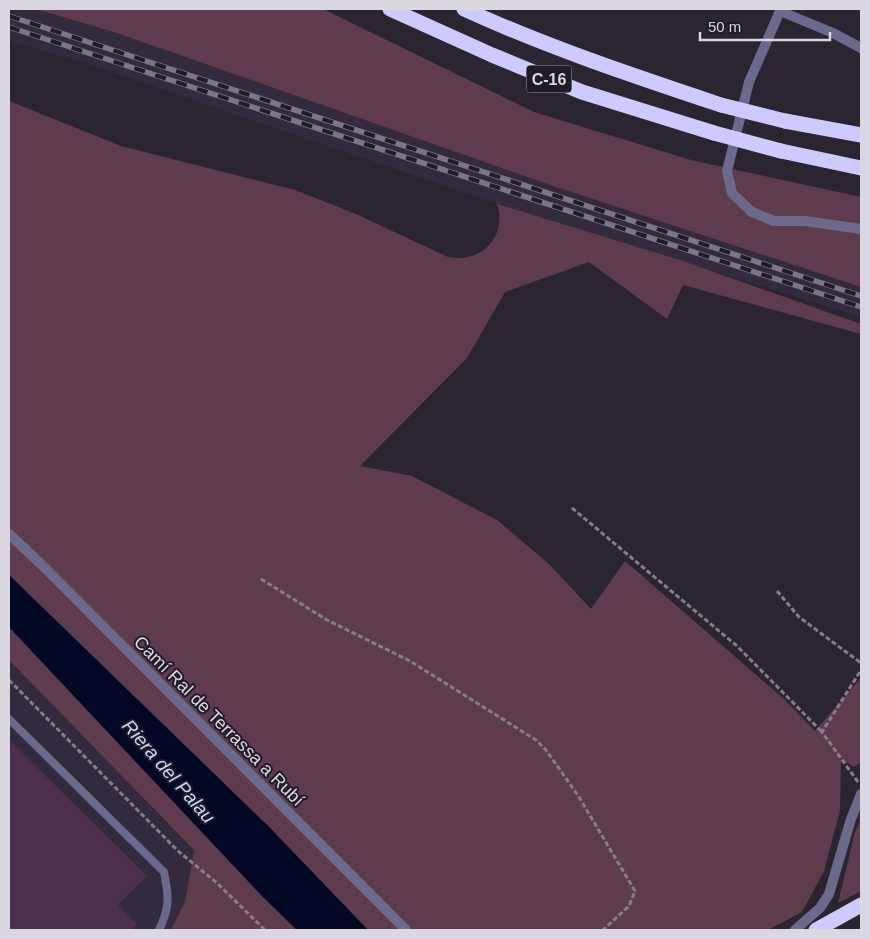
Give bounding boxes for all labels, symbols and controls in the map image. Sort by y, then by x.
scale bar [700,10,830,42]
text: 50 m [708,18,741,35]
road number: C-16 [526,66,572,92]
street label: Camí Ral de Terrassa a Rubí [130,632,308,810]
water label: Riera del Palau [118,715,219,828]

